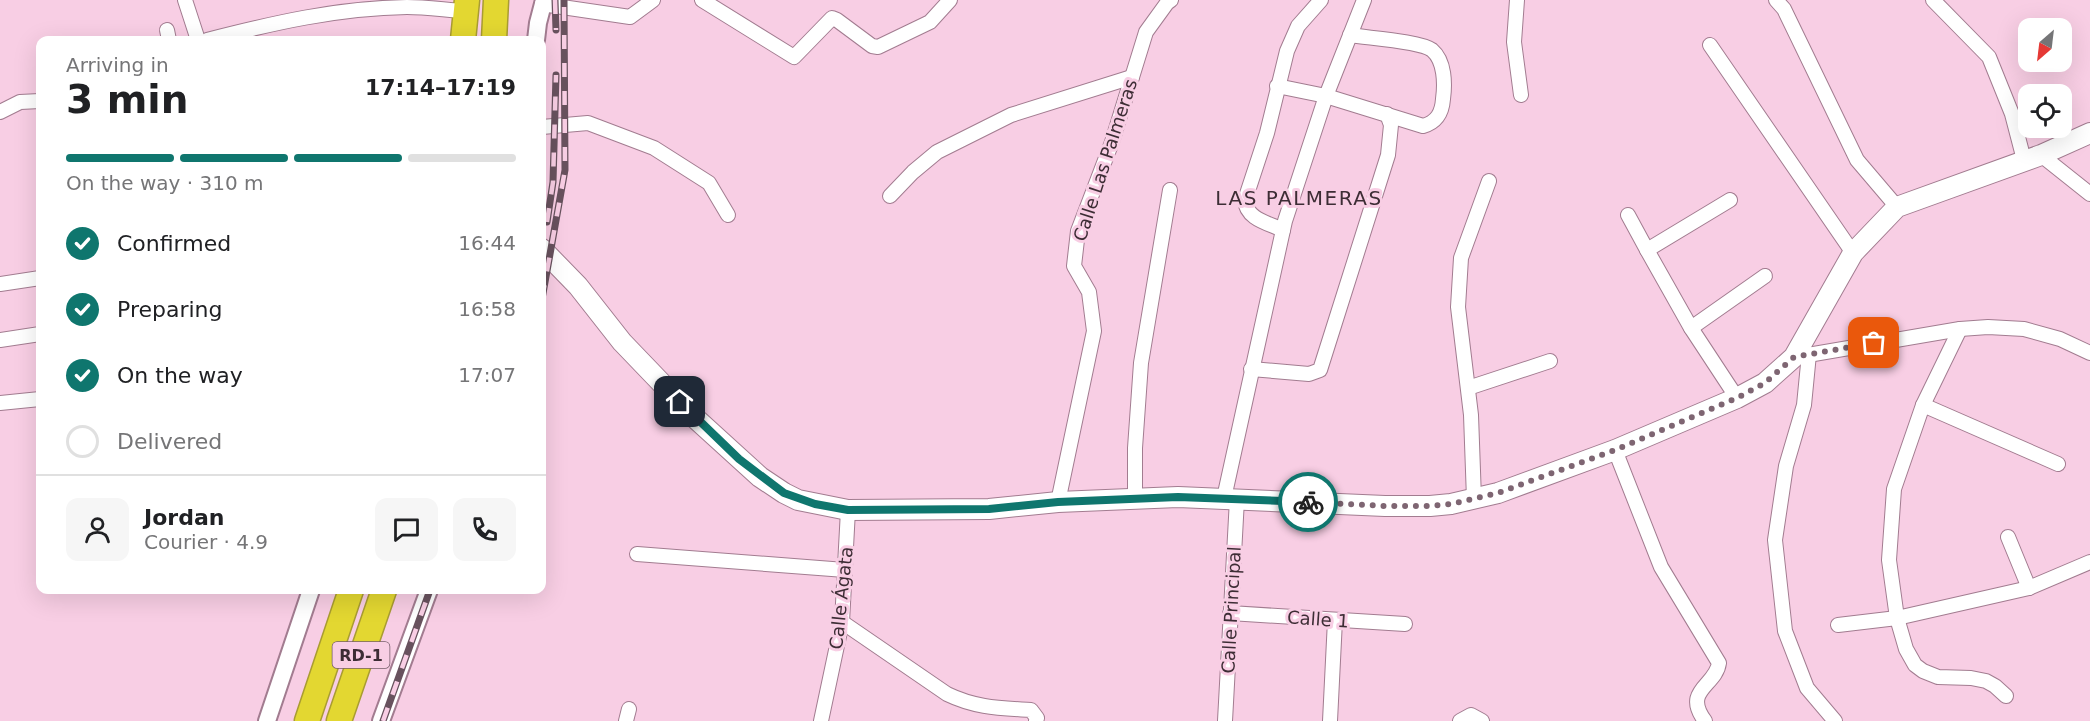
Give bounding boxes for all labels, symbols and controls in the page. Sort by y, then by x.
north arrow [2018,18,2072,72]
map controls [2018,18,2072,138]
text: Arriving in [66,53,169,77]
text: 17:14–17:19 [365,75,516,100]
street label: Calle Las Palmeras [1069,76,1141,244]
text: 3 min [66,77,188,122]
button: locate [2018,84,2072,138]
text: On the way · 310 m [66,171,264,195]
district label: LAS PALMERAS [1215,186,1383,210]
icon: check [66,227,99,260]
text: Confirmed [117,231,231,256]
text: 16:44 [458,231,516,255]
icon: check [66,293,99,326]
text: Preparing [117,297,223,322]
text: 16:58 [458,297,516,321]
pin [1848,317,1899,368]
icon: bag [1857,326,1890,359]
icon: check [66,359,99,392]
text: On the way [117,363,243,388]
text: 17:07 [458,363,516,387]
pin [654,376,705,427]
icon: home [663,385,696,418]
text: Delivered [117,429,222,454]
courier [1278,472,1338,532]
icon: bike [1292,486,1325,519]
button: person [66,498,129,561]
button: chat [375,498,438,561]
button: phone [453,498,516,561]
text: Jordan [144,505,224,530]
text: Courier · 4.9 [144,530,268,554]
street label: Calle Ágata [825,546,857,650]
street label: Calle Principal [1217,546,1245,674]
street label: Calle 1 [1286,606,1350,632]
road number: RD-1 [332,642,389,668]

